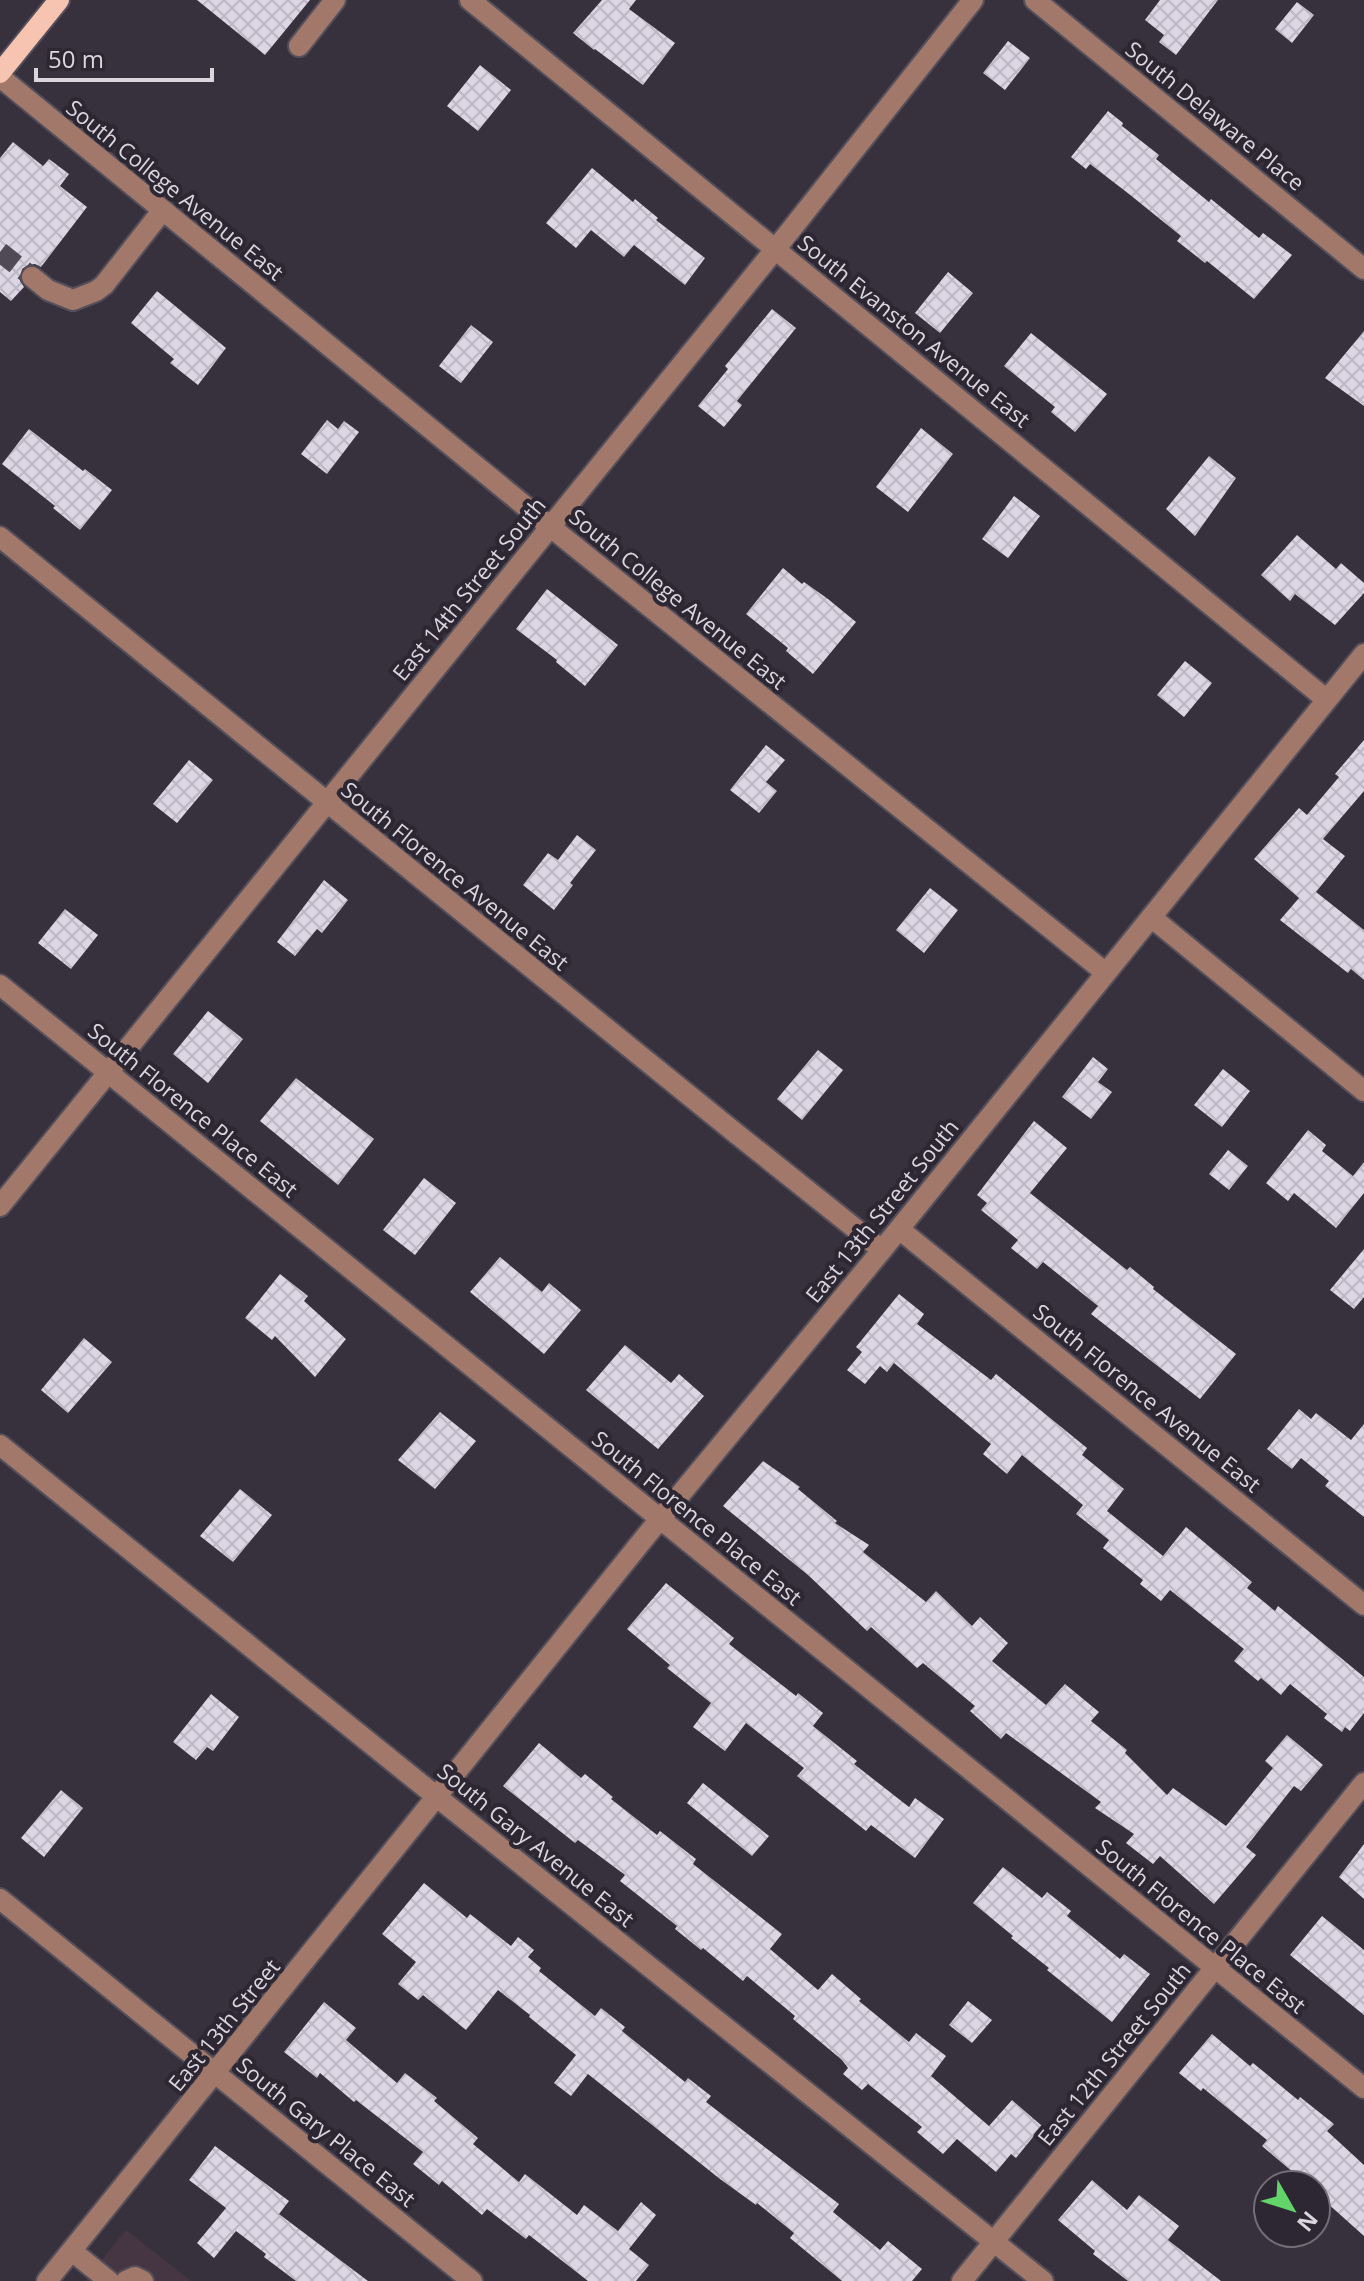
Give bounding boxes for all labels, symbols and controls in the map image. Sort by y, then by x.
scale bar [36,32,212,82]
street label: South Delaware Place [1120,34,1311,197]
text: 50 m [48,42,104,75]
street label: South College Avenue East [61,92,291,286]
street label: South Evanston Avenue East [792,227,1037,433]
street label: East 14th Street South [385,490,552,686]
street label: South College Avenue East [564,501,794,695]
street label: South Florence Avenue East [336,774,576,976]
street label: South Florence Place East [82,1015,305,1203]
street label: East 13th Street South [798,1112,965,1308]
street label: South Florence Avenue East [1028,1296,1268,1498]
street label: South Florence Place East [586,1423,809,1611]
street label: South Gary Avenue East [432,1756,641,1933]
street label: South Florence Place East [1090,1831,1313,2019]
street label: East 13th Street [161,1952,286,2097]
street label: East 12th Street South [1030,1955,1197,2151]
street label: South Gary Place East [231,2050,423,2213]
north arrow [1252,2169,1332,2249]
text: N [1291,2206,1326,2239]

